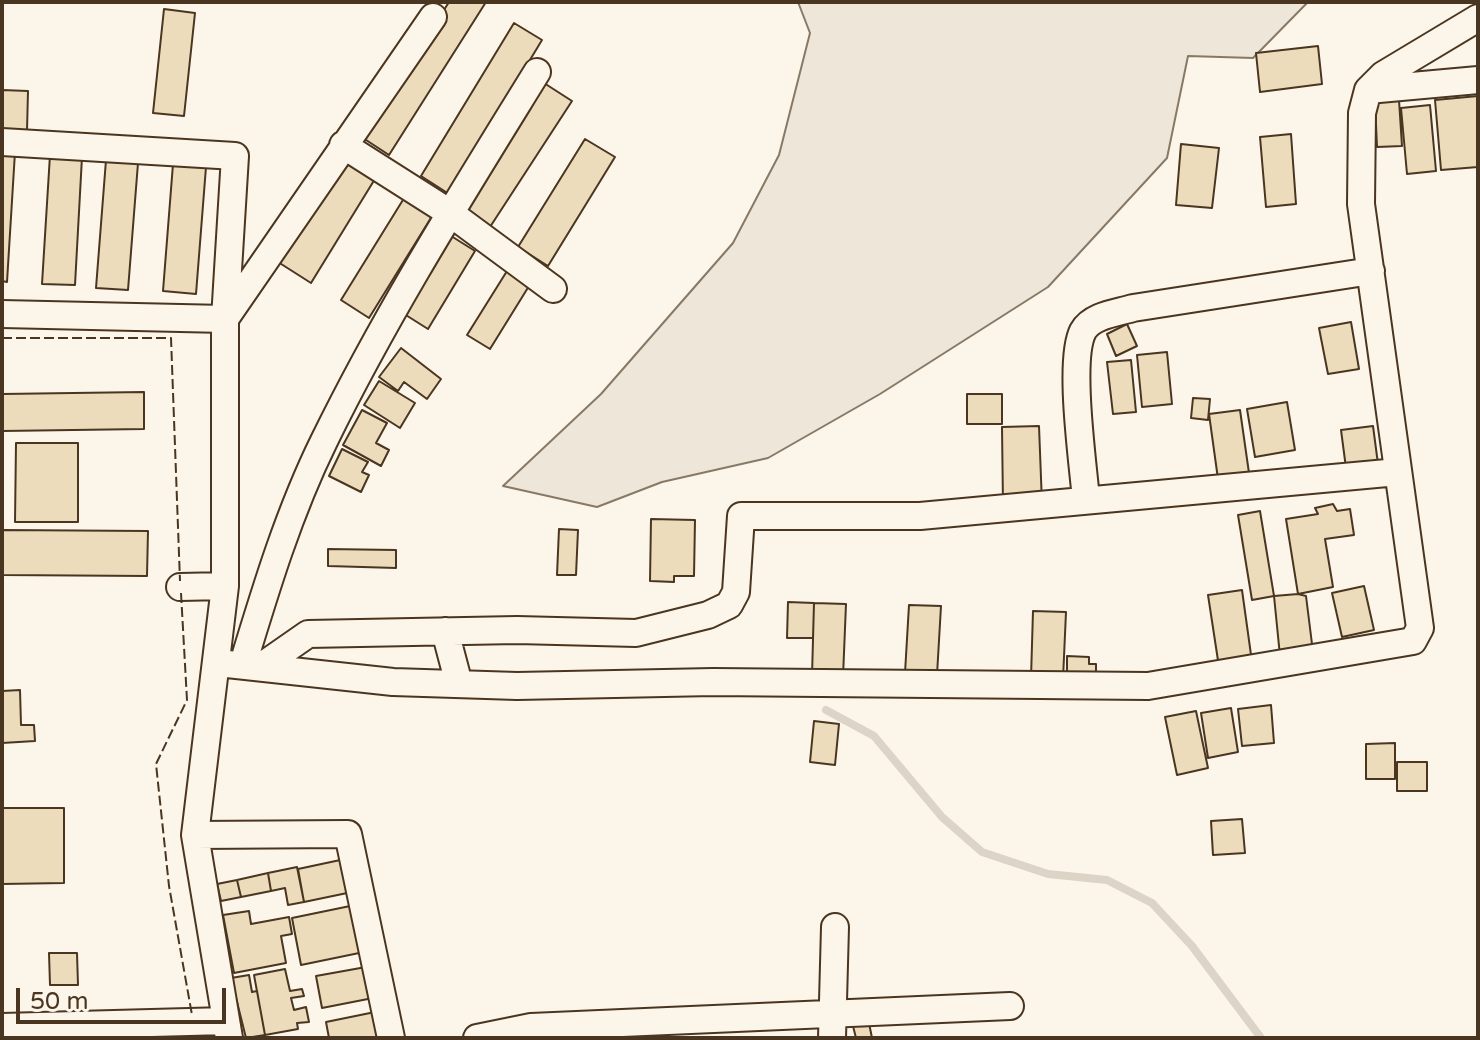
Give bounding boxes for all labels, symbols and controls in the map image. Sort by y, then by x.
scale bar [20,972,230,1022]
text: 50 m [30,987,88,1016]

